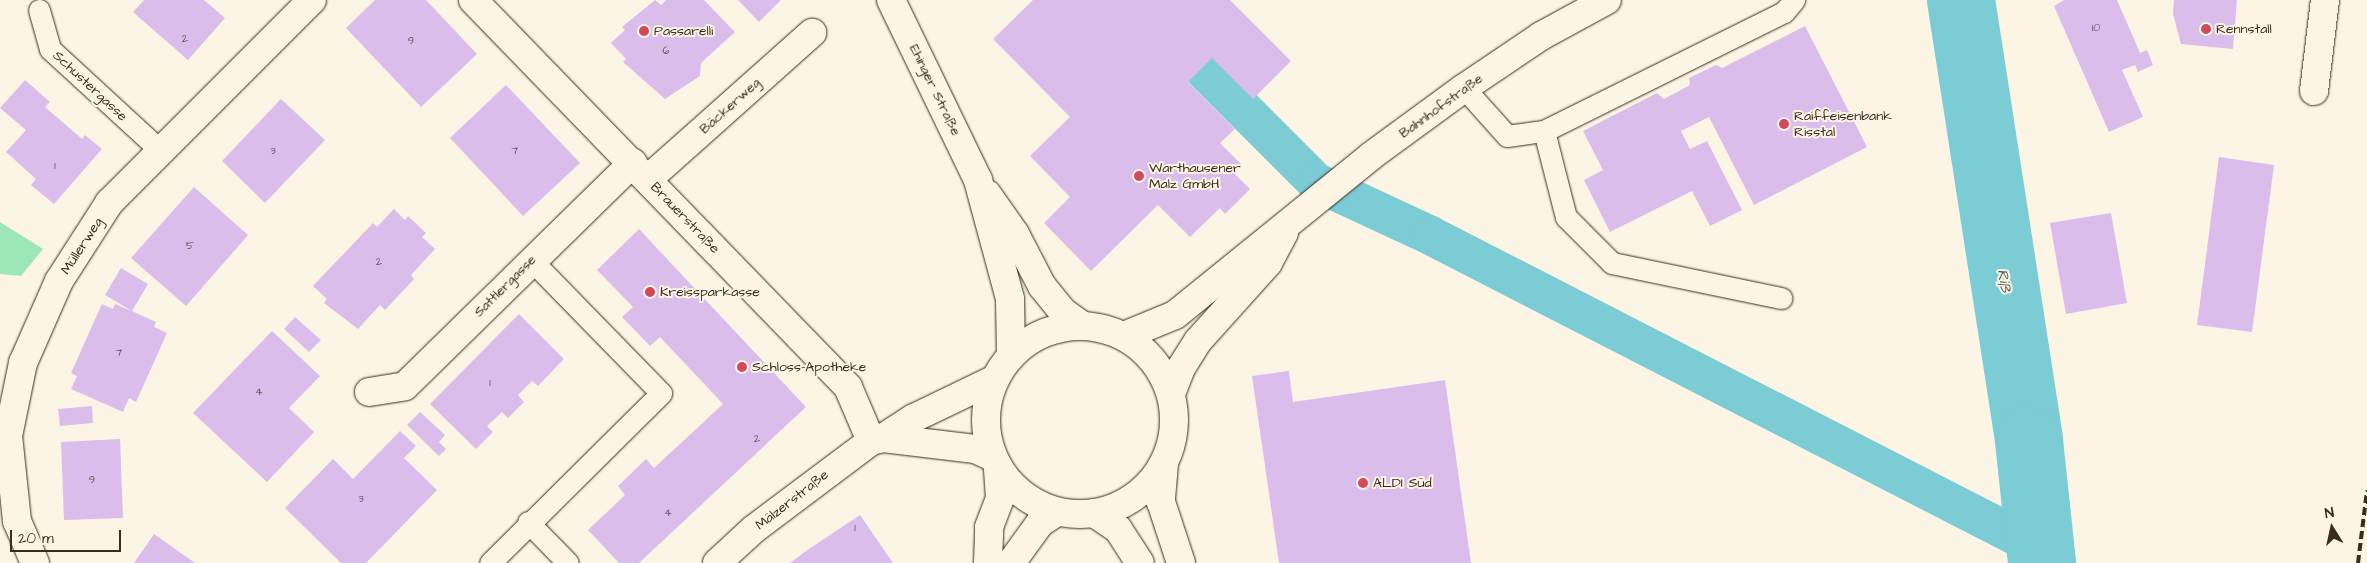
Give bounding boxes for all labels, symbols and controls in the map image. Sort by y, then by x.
house number: 10 [2092,21,2100,35]
place label: Rennstall [2216,21,2272,37]
place label: Passarelli [654,23,713,39]
marker: Rennstall [2200,23,2212,35]
marker: Passarelli [638,25,650,37]
house number: 2 [182,32,188,46]
house number: 9 [408,34,414,48]
street label: Ehinger Straße [906,42,964,138]
house number: 6 [663,44,669,58]
street label: Schustergasse [49,47,131,125]
street label: Bahnhofstraße [1396,70,1486,142]
street label: Bäckerweg [696,74,764,138]
place label: Raiffeisenbank Risstal [1794,108,1892,140]
marker: Raiffeisenbank Risstal [1778,118,1790,130]
house number: 3 [270,144,276,158]
house number: 7 [512,144,518,158]
house number: 1 [54,159,56,173]
place label: Warthausener Malz GmbH [1149,160,1241,192]
marker: Warthausener Malz GmbH [1133,170,1145,182]
street label: Brauerstraße [647,179,723,257]
street label: Müllerweg [57,214,107,278]
house number: 5 [186,239,194,253]
street label: Sattlergasse [470,251,540,321]
house number: 2 [376,255,382,269]
water label: Riß [1993,268,2015,294]
place label: Kreissparkasse [660,284,760,300]
marker: Kreissparkasse [644,286,656,298]
house number: 7 [116,346,122,360]
place label: Schloss-Apotheke [752,359,866,375]
marker: Schloss-Apotheke [736,361,748,373]
house number: 1 [489,376,491,390]
house number: 4 [255,385,263,399]
house number: 2 [754,432,760,446]
street label: Mälzerstraße [752,466,832,534]
house number: 9 [89,473,95,487]
place label: ALDI Süd [1373,475,1432,491]
marker: ALDI Süd [1357,477,1369,489]
house number: 3 [358,492,364,506]
north arrow [2307,503,2357,553]
text: N [2323,503,2335,524]
house number: 4 [664,506,672,520]
scale bar [12,520,124,552]
house number: 1 [854,521,856,535]
text: 20 m [18,528,54,549]

